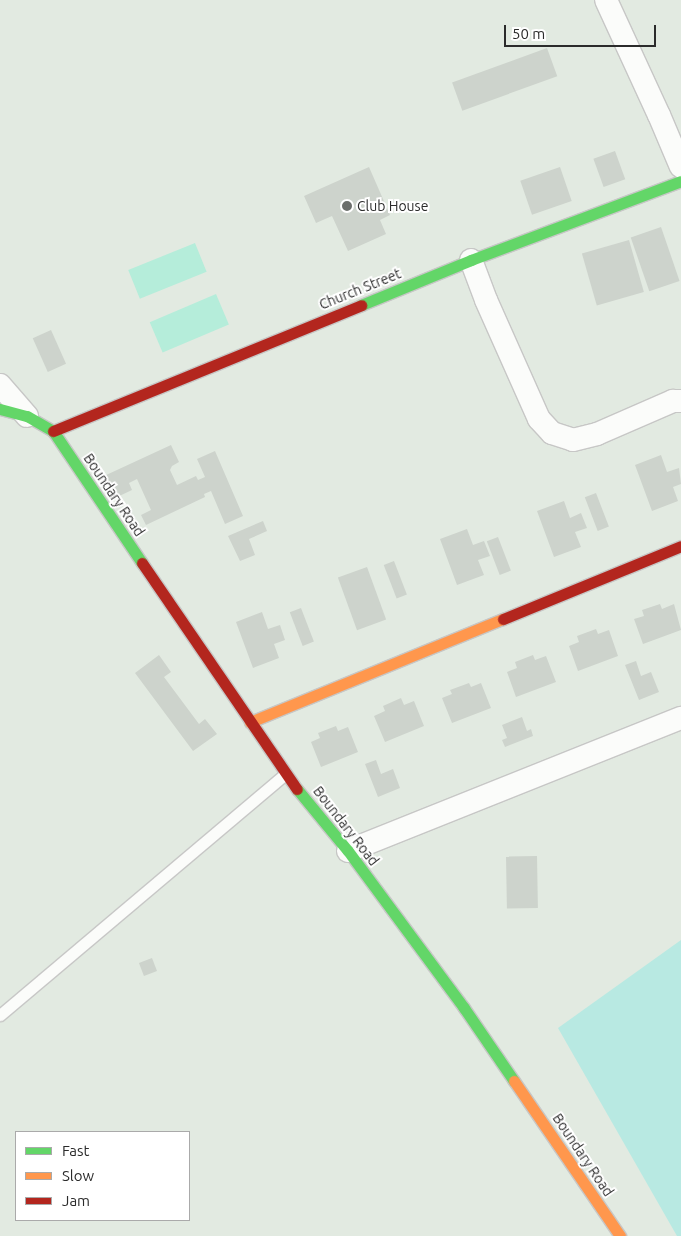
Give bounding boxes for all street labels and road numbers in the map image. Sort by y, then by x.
street label: Church Street [317,265,403,313]
street label: Boundary Road [80,450,148,540]
street label: Boundary Road [310,783,382,869]
street label: Boundary Road [549,1110,617,1200]

